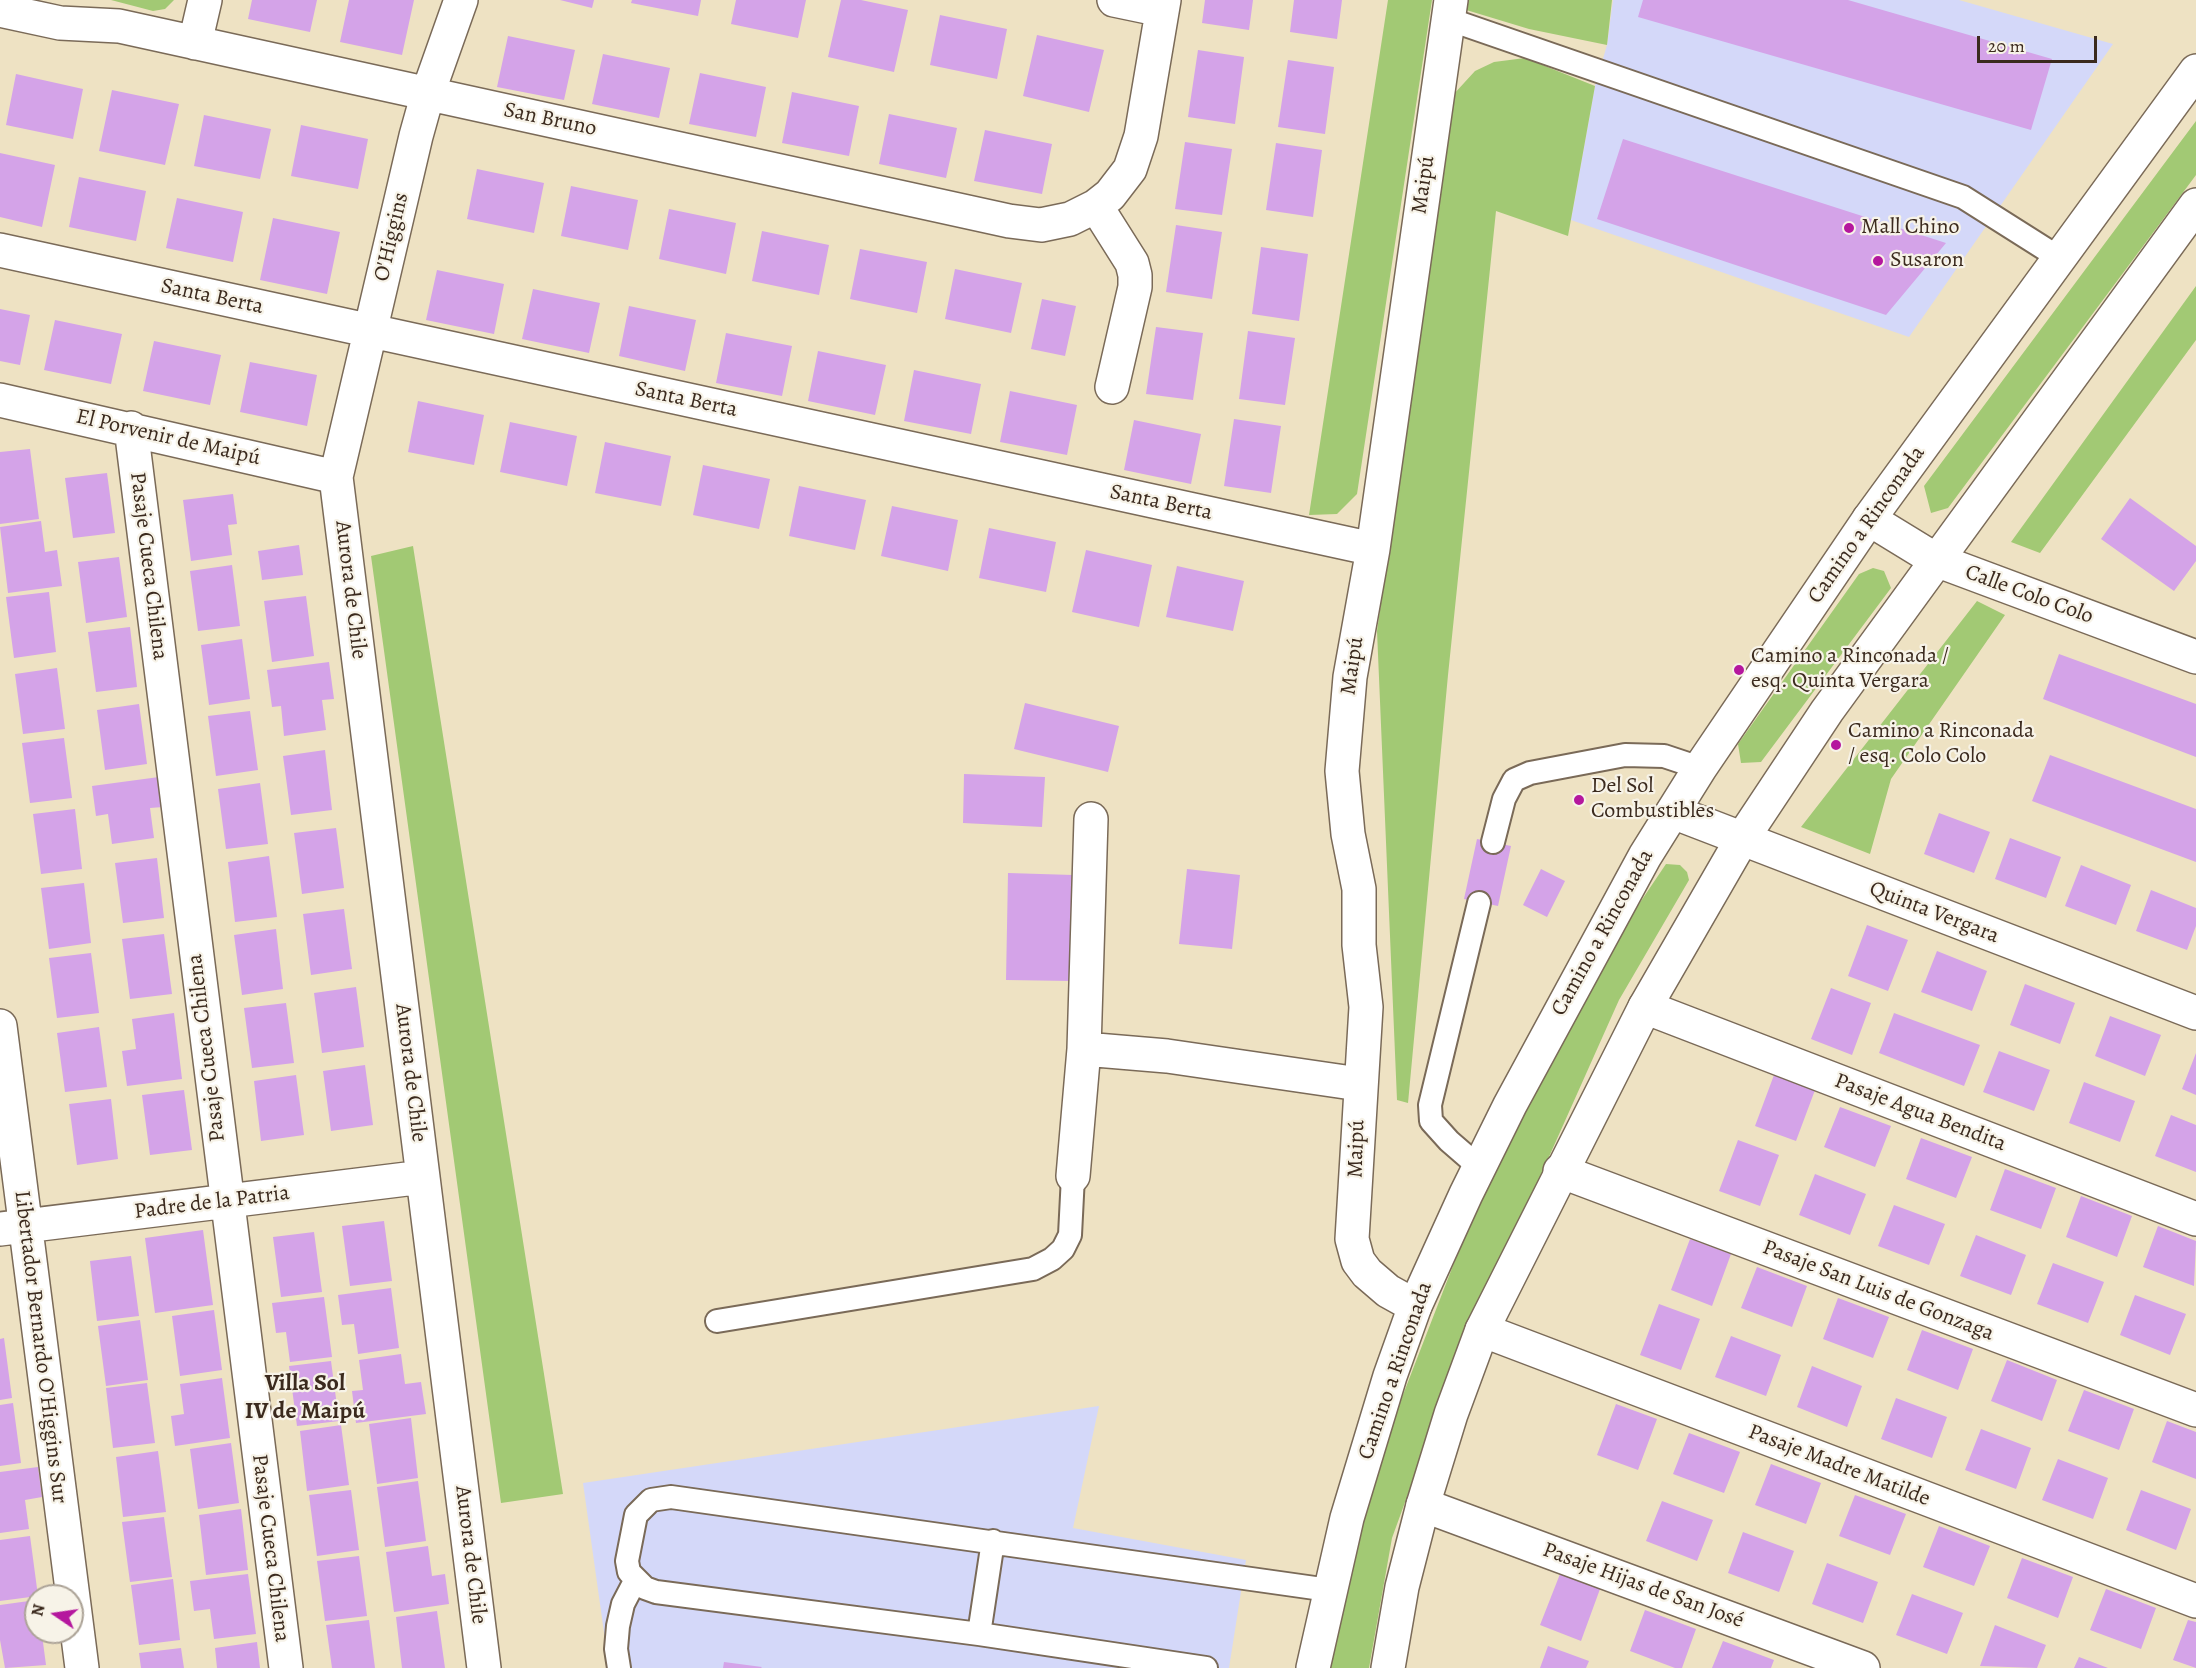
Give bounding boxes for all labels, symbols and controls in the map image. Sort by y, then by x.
scale bar [1980,24,2100,62]
text: 20 m [1988,34,2025,58]
street label: San Bruno [501,97,599,143]
street label: Maipú [1407,154,1441,216]
street label: O'Higgins [369,190,415,284]
place label: Mall Chino [1861,215,1959,241]
marker: Mall Chino [1842,221,1856,235]
place label: Susaron [1890,248,1964,274]
marker: Susaron [1871,254,1885,268]
street label: Santa Berta [158,273,266,321]
street label: Santa Berta [632,376,740,424]
street label: El Porvenir de Maipú [73,404,263,472]
street label: Camino a Rinconada [1803,441,1931,609]
street label: Pasaje Cueca Chilena [123,470,173,662]
street label: Santa Berta [1107,479,1215,527]
street label: Aurora de Chile [328,519,372,661]
street label: Calle Colo Colo [1961,560,2097,630]
street label: Maipú [1336,635,1370,697]
place label: Camino a Rinconada / esq. Quinta Vergara [1751,644,1949,696]
marker: Camino a Rinconada / esq. Quinta Vergara [1732,663,1746,677]
place label: Camino a Rinconada / esq. Colo Colo [1848,719,2034,770]
marker: Camino a Rinconada / esq. Colo Colo [1829,738,1843,752]
place label: Del Sol Combustibles [1591,774,1714,825]
marker: Del Sol Combustibles [1572,793,1586,807]
street label: Camino a Rinconada [1546,845,1660,1021]
street label: Quinta Vergara [1865,876,2003,950]
street label: Pasaje Cueca Chilena [182,952,232,1144]
street label: Aurora de Chile [388,1002,432,1144]
street label: Pasaje Agua Bendita [1831,1068,2009,1158]
street label: Maipú [1343,1119,1371,1179]
street label: Padre de la Patria [133,1180,291,1226]
street label: Libertador Bernardo O'Higgins Sur [8,1189,72,1505]
street label: Pasaje San Luis de Gonzaga [1759,1235,1997,1347]
street label: Camino a Rinconada [1353,1279,1439,1463]
district label: Villa Sol IV de Maipú [245,1370,365,1426]
street label: Pasaje Madre Matilde [1744,1419,1934,1513]
street label: Pasaje Cueca Chilena [245,1452,295,1644]
street label: Aurora de Chile [448,1484,492,1626]
street label: Pasaje Hijas de San José [1539,1537,1747,1635]
north arrow [24,1584,84,1644]
text: N [26,1602,50,1619]

